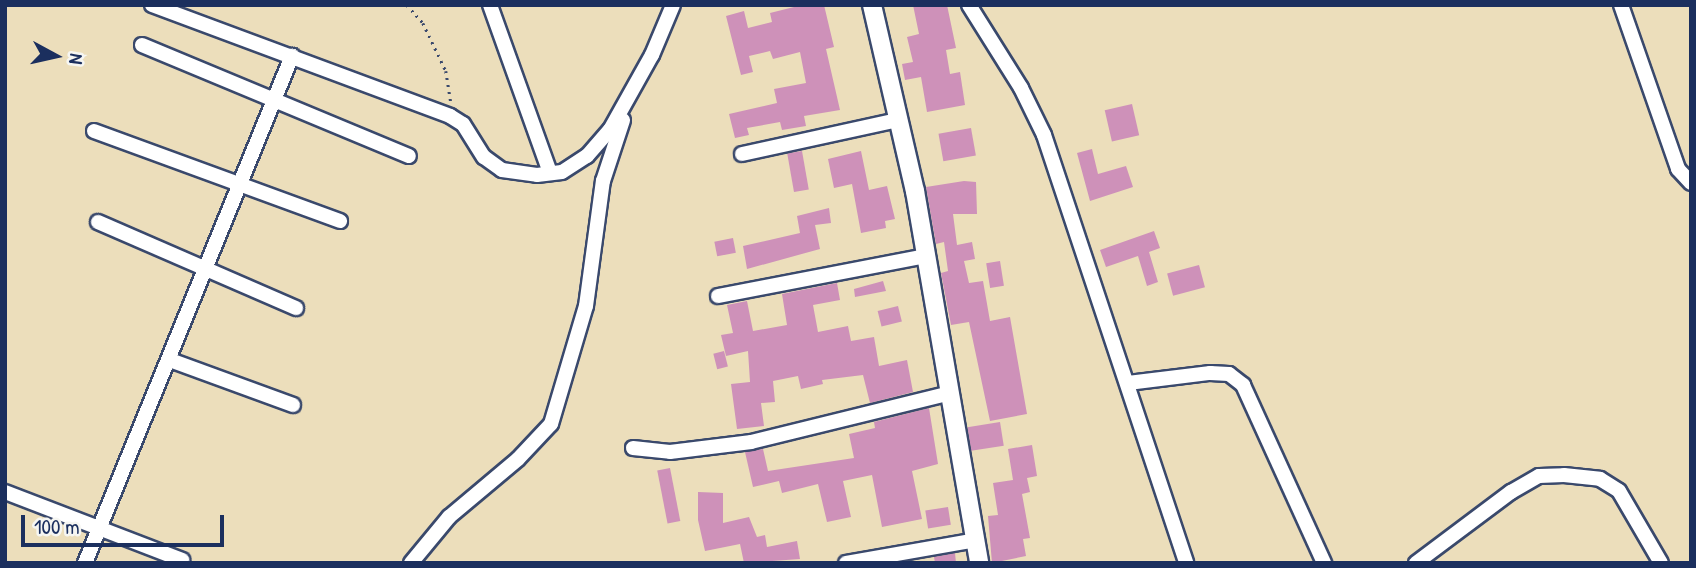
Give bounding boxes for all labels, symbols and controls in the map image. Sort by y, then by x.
north arrow [21,21,91,91]
text: N [63,52,90,66]
scale bar [24,502,228,546]
text: 100 m [34,512,80,541]

